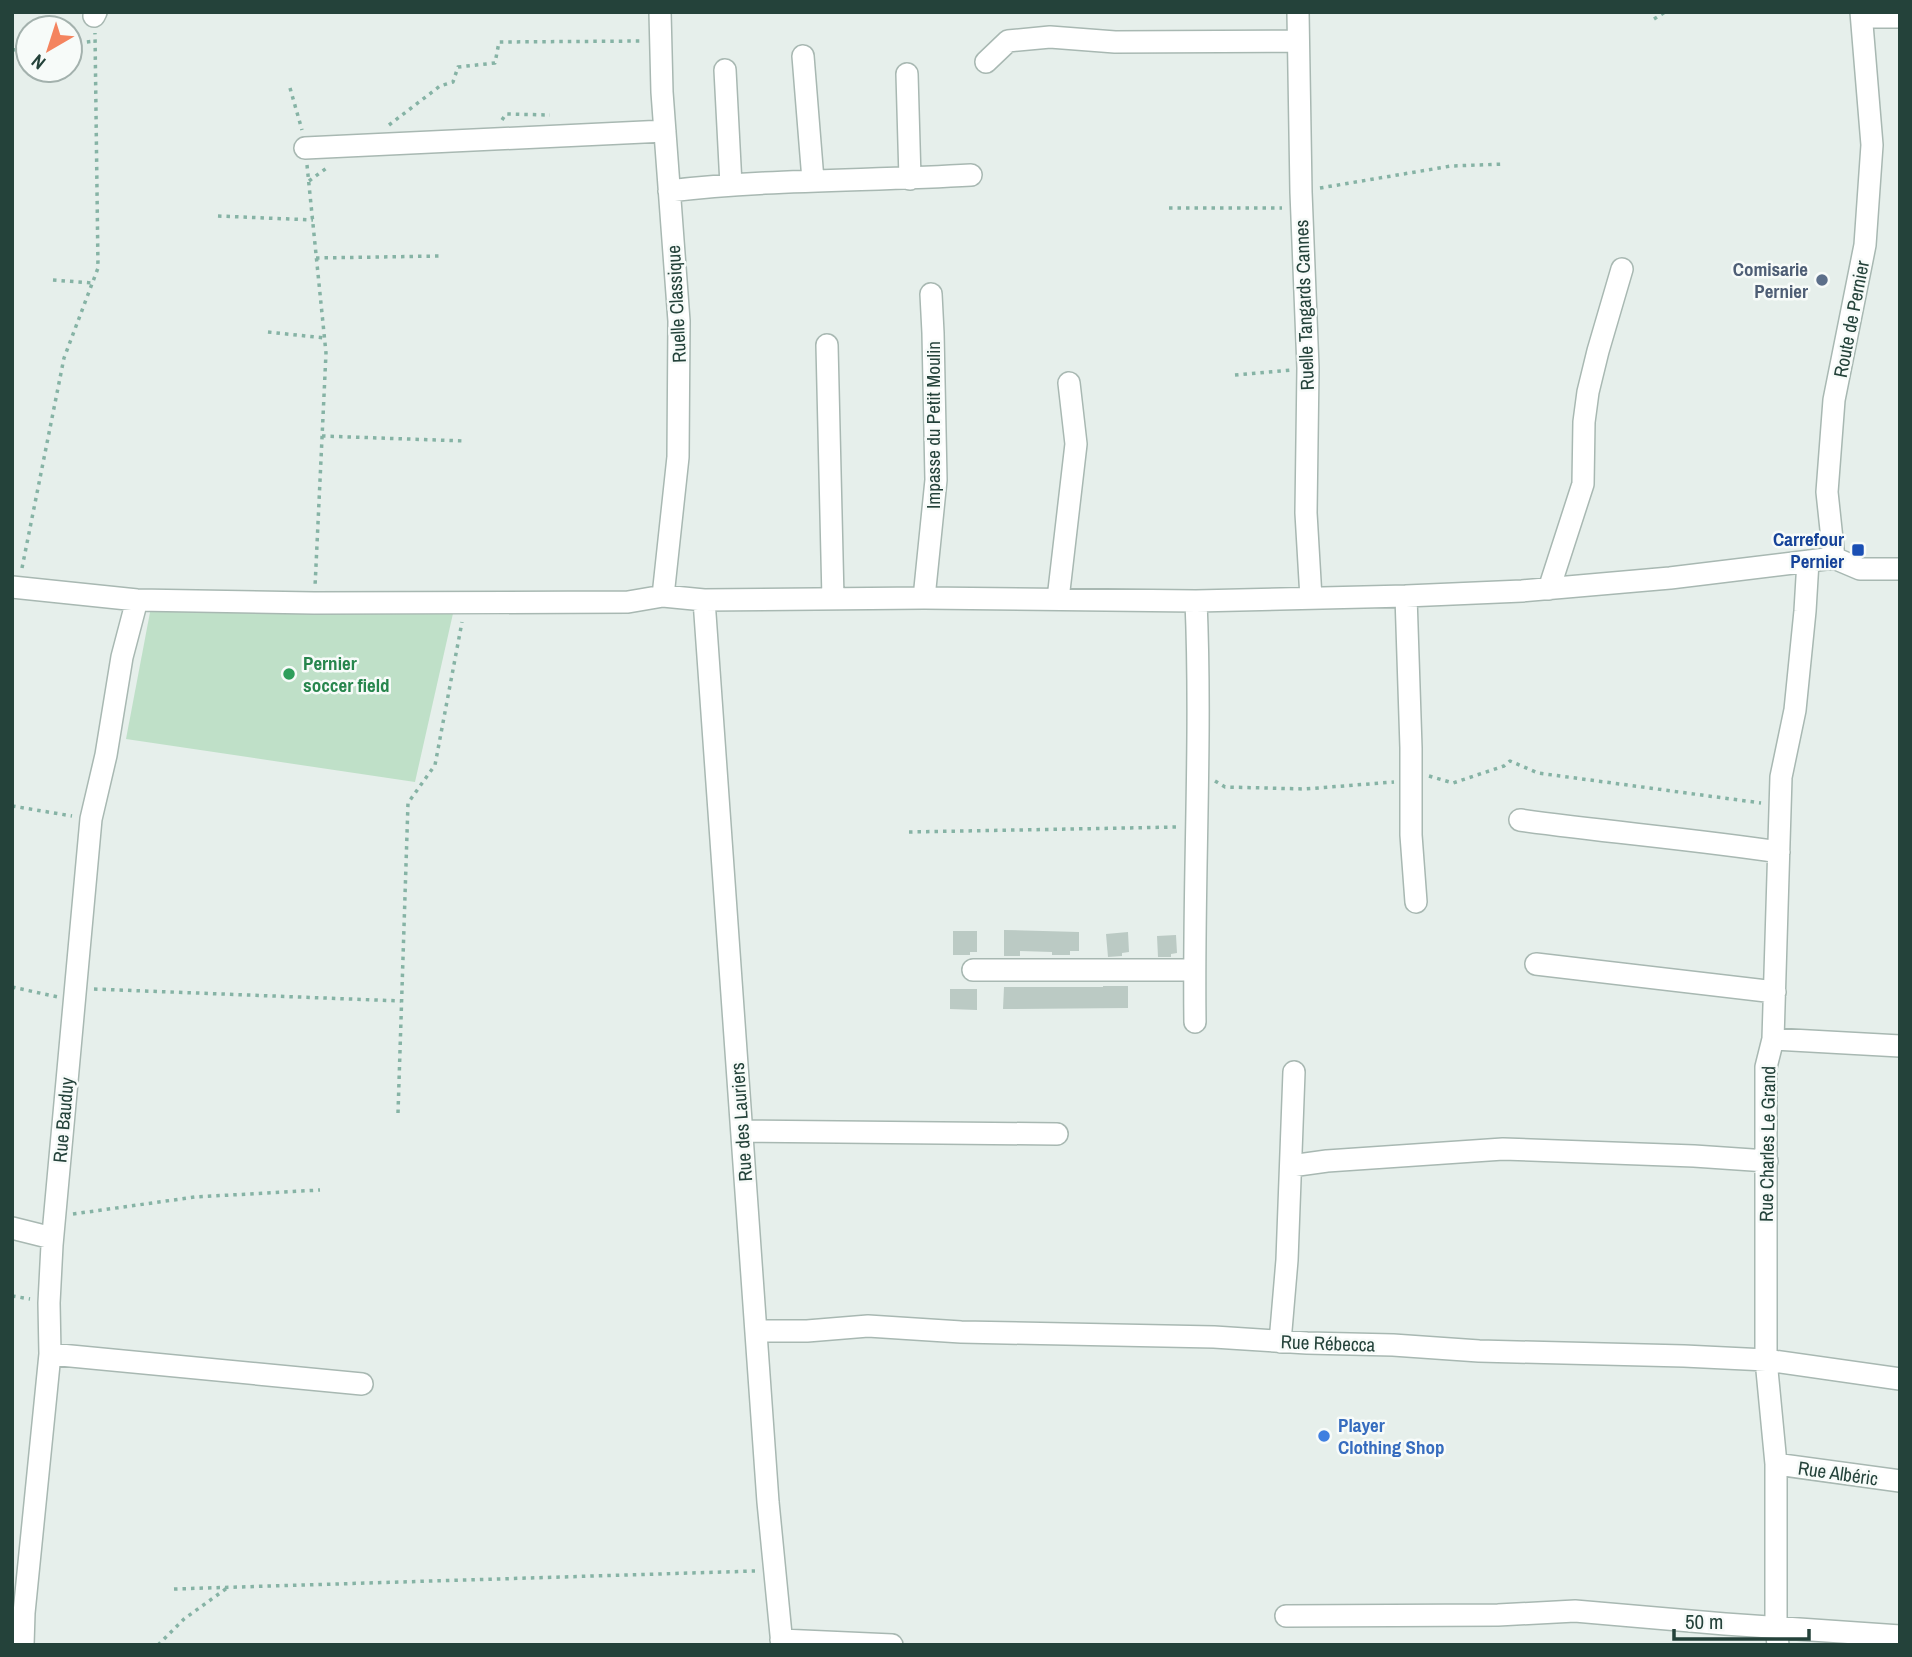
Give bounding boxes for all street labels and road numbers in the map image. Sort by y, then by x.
street label: Ruelle Tangards Cannes [1288,219,1320,391]
street label: Ruelle Classique [660,245,692,363]
street label: Route de Pernier [1827,257,1875,380]
street label: Impasse du Petit Moulin [920,341,946,509]
street label: Rue des Lauriers [724,1061,758,1183]
street label: Rue Charles Le Grand [1753,1066,1781,1222]
street label: Rue Bauduy [46,1076,80,1164]
street label: Rue Rébecca [1280,1328,1376,1358]
street label: Rue Albéric [1796,1455,1880,1492]

